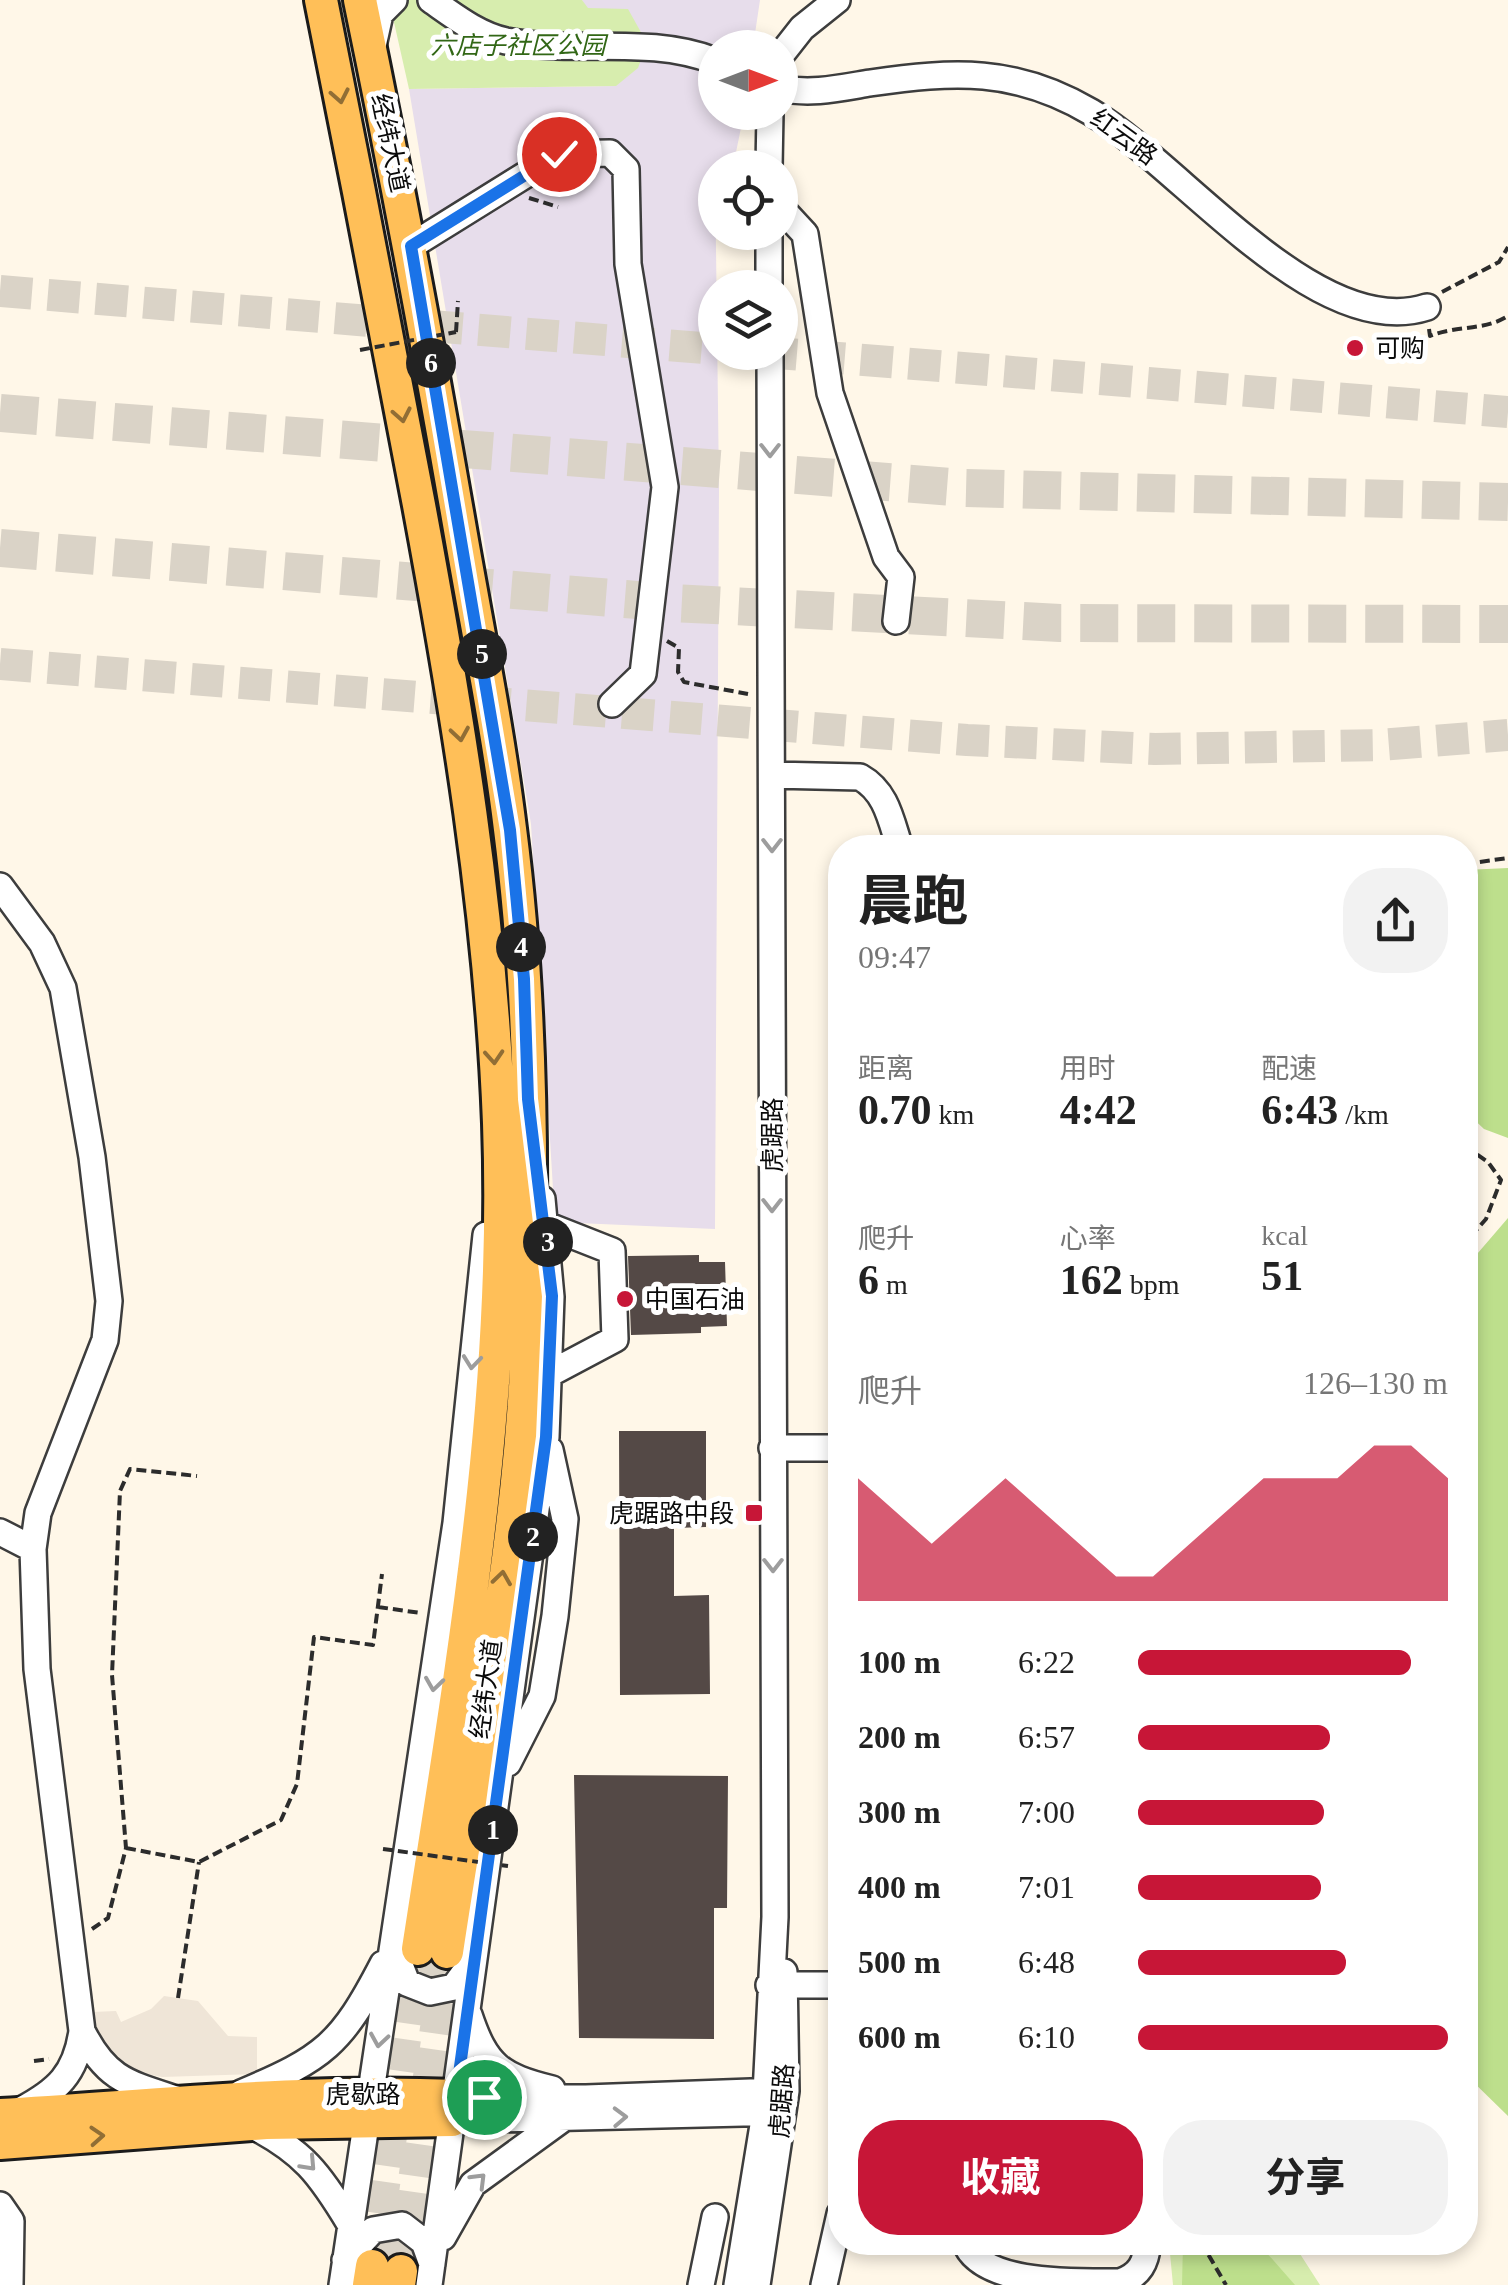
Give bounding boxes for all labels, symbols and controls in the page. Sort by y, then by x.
north arrow [698,30,798,130]
map controls [698,30,798,370]
park label: 六店子社区公园 [430,32,608,59]
one-way arrow [329,87,350,104]
street label: 经纬大道 [366,91,414,195]
street label: 红云路 [1086,104,1162,170]
pin [517,112,602,197]
icon: check [532,127,587,182]
button: locate [698,150,798,250]
button: layers [698,270,798,370]
place label: 可购 [1375,335,1425,362]
marker: 可购 [1344,337,1366,359]
pin: 6 [406,338,456,388]
text: 6 [424,347,438,378]
one-way arrow [391,406,412,423]
one-way arrow [759,442,781,458]
pin: 5 [457,629,507,679]
text: 5 [475,638,489,669]
one-way arrow [449,726,470,743]
one-way arrow [761,838,783,853]
button: share [1343,868,1448,973]
text: 晨跑 [858,871,968,932]
pin: 4 [496,922,546,972]
text: 4 [514,931,528,962]
text: 09:47 [858,939,931,975]
one-way arrow [483,1050,504,1066]
text: 距离 [858,1053,914,1084]
text: 用时 [1060,1053,1116,1084]
text: 配速 [1261,1053,1317,1084]
text: 0.70 [858,1087,932,1133]
text: 4:42 [1060,1087,1137,1133]
text: 6:43 [1261,1087,1338,1133]
street label: 虎踞路 [759,1097,786,1173]
text: km [932,1099,974,1130]
text: /km [1338,1099,1389,1130]
one-way arrow [761,1198,783,1213]
pin: 3 [523,1217,573,1267]
text: kcal [1261,1220,1308,1251]
text: 爬升 [858,1223,914,1254]
text: 心率 [1060,1223,1116,1254]
text: 3 [541,1226,555,1257]
text: 51 [1261,1253,1303,1299]
text: 6 [858,1257,879,1303]
text: 162 [1060,1257,1123,1303]
text: m [879,1269,908,1300]
text: bpm [1123,1269,1179,1300]
place label: 中国石油 [645,1286,745,1313]
marker: 中国石油 [614,1288,636,1310]
one-way arrow [462,1354,483,1370]
text: 126–130 m [1303,1365,1448,1401]
text: 爬升 [858,1373,922,1409]
place label: 虎踞路中段 [609,1500,734,1527]
marker: 虎踞路中段 [743,1502,765,1524]
pin: 2 [508,1512,558,1562]
text: 2 [526,1521,540,1552]
one-way arrow [762,1557,783,1573]
one-way arrow [491,1570,512,1587]
street label: 经纬大道 [466,1638,506,1740]
text: 100 m [858,1644,941,1680]
text: 6:22 [1018,1644,1075,1680]
one-way arrow [424,1676,445,1693]
text: 200 m [858,1719,941,1755]
text: 6:57 [1018,1719,1075,1755]
text: 300 m [858,1794,941,1830]
text: 7:00 [1018,1794,1075,1830]
pin: 1 [468,1805,518,1855]
text: 1 [486,1814,500,1845]
text: 400 m [858,1869,941,1905]
text: 7:01 [1018,1869,1075,1905]
text: 500 m [858,1944,941,1980]
text: 6:48 [1018,1944,1075,1980]
text: 600 m [858,2019,941,2055]
text: 6:10 [1018,2019,1075,2055]
one-way arrow [369,2032,390,2048]
pin [442,2055,527,2140]
street label: 虎踞路 [766,2063,798,2139]
icon: arrive [457,2070,512,2125]
street label: 虎歇路 [325,2081,401,2108]
one-way arrow [612,2107,628,2128]
button: 收藏 [858,2120,1143,2235]
button: 分享 [1163,2120,1448,2235]
one-way arrow [90,2125,106,2147]
one-way arrow [297,2152,315,2171]
one-way arrow [467,2174,485,2192]

